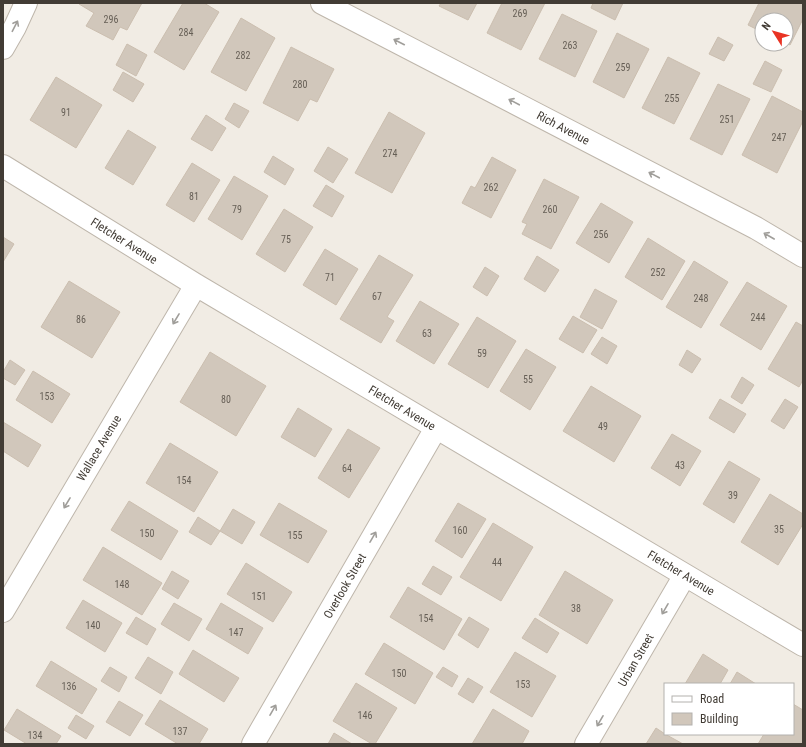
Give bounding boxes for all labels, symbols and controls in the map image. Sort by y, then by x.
house number: 269 [513,8,527,19]
north arrow [754,12,794,52]
house number: 296 [104,14,118,25]
text: N [759,19,774,33]
one-way arrow [12,20,19,32]
house number: 284 [179,27,193,38]
one-way arrow [393,38,405,46]
house number: 263 [563,40,577,51]
house number: 282 [236,50,250,61]
house number: 259 [616,62,630,73]
house number: 280 [293,79,307,90]
house number: 255 [665,93,679,104]
one-way arrow [508,98,520,105]
house number: 91 [61,107,71,118]
street label: Rich Avenue [534,108,592,148]
house number: 251 [720,114,734,125]
house number: 247 [772,132,786,143]
house number: 274 [383,148,397,159]
one-way arrow [649,171,661,179]
house number: 262 [484,182,498,193]
house number: 81 [189,191,199,202]
house number: 79 [232,204,242,215]
house number: 260 [543,204,557,215]
street label: Fletcher Avenue [88,215,160,267]
house number: 256 [594,229,608,240]
one-way arrow [763,232,775,240]
house number: 75 [281,234,291,245]
house number: 252 [651,267,665,278]
house number: 71 [325,272,335,283]
house number: 67 [372,291,382,302]
house number: 248 [694,293,708,304]
house number: 244 [751,312,765,323]
one-way arrow [171,313,179,325]
house number: 86 [76,314,86,325]
house number: 63 [422,328,432,339]
house number: 59 [477,348,487,359]
house number: 55 [523,374,533,385]
street label: Fletcher Avenue [366,383,438,434]
house number: 153 [40,391,54,402]
house number: 80 [221,394,231,405]
street label: Wallace Avenue [74,412,124,484]
house number: 49 [598,421,608,432]
house number: 43 [675,460,685,471]
house number: 64 [342,463,352,474]
house number: 154 [177,475,191,486]
house number: 39 [728,490,738,501]
one-way arrow [62,497,70,509]
house number: 35 [774,524,784,535]
house number: 160 [453,525,467,536]
house number: 150 [140,528,154,539]
house number: 155 [288,530,302,541]
one-way arrow [369,531,377,543]
street label: Fletcher Avenue [645,548,717,599]
street label: Overlook Street [321,551,369,621]
house number: 44 [492,557,502,568]
house number: 148 [115,579,129,590]
house number: 151 [252,591,266,602]
house number: 38 [571,603,581,614]
one-way arrow [661,603,669,615]
house number: 154 [419,613,433,624]
house number: 140 [86,620,100,631]
house number: 147 [229,627,243,638]
street label: Urban Street [615,631,657,689]
house number: 150 [392,668,406,679]
house number: 153 [516,679,530,690]
house number: 136 [62,681,76,692]
legend [664,683,794,735]
text: Road [700,692,724,706]
one-way arrow [269,704,277,716]
house number: 146 [358,710,372,721]
text: Building [700,712,738,726]
one-way arrow [595,715,603,727]
house number: 137 [173,726,187,737]
house number: 134 [28,730,42,741]

